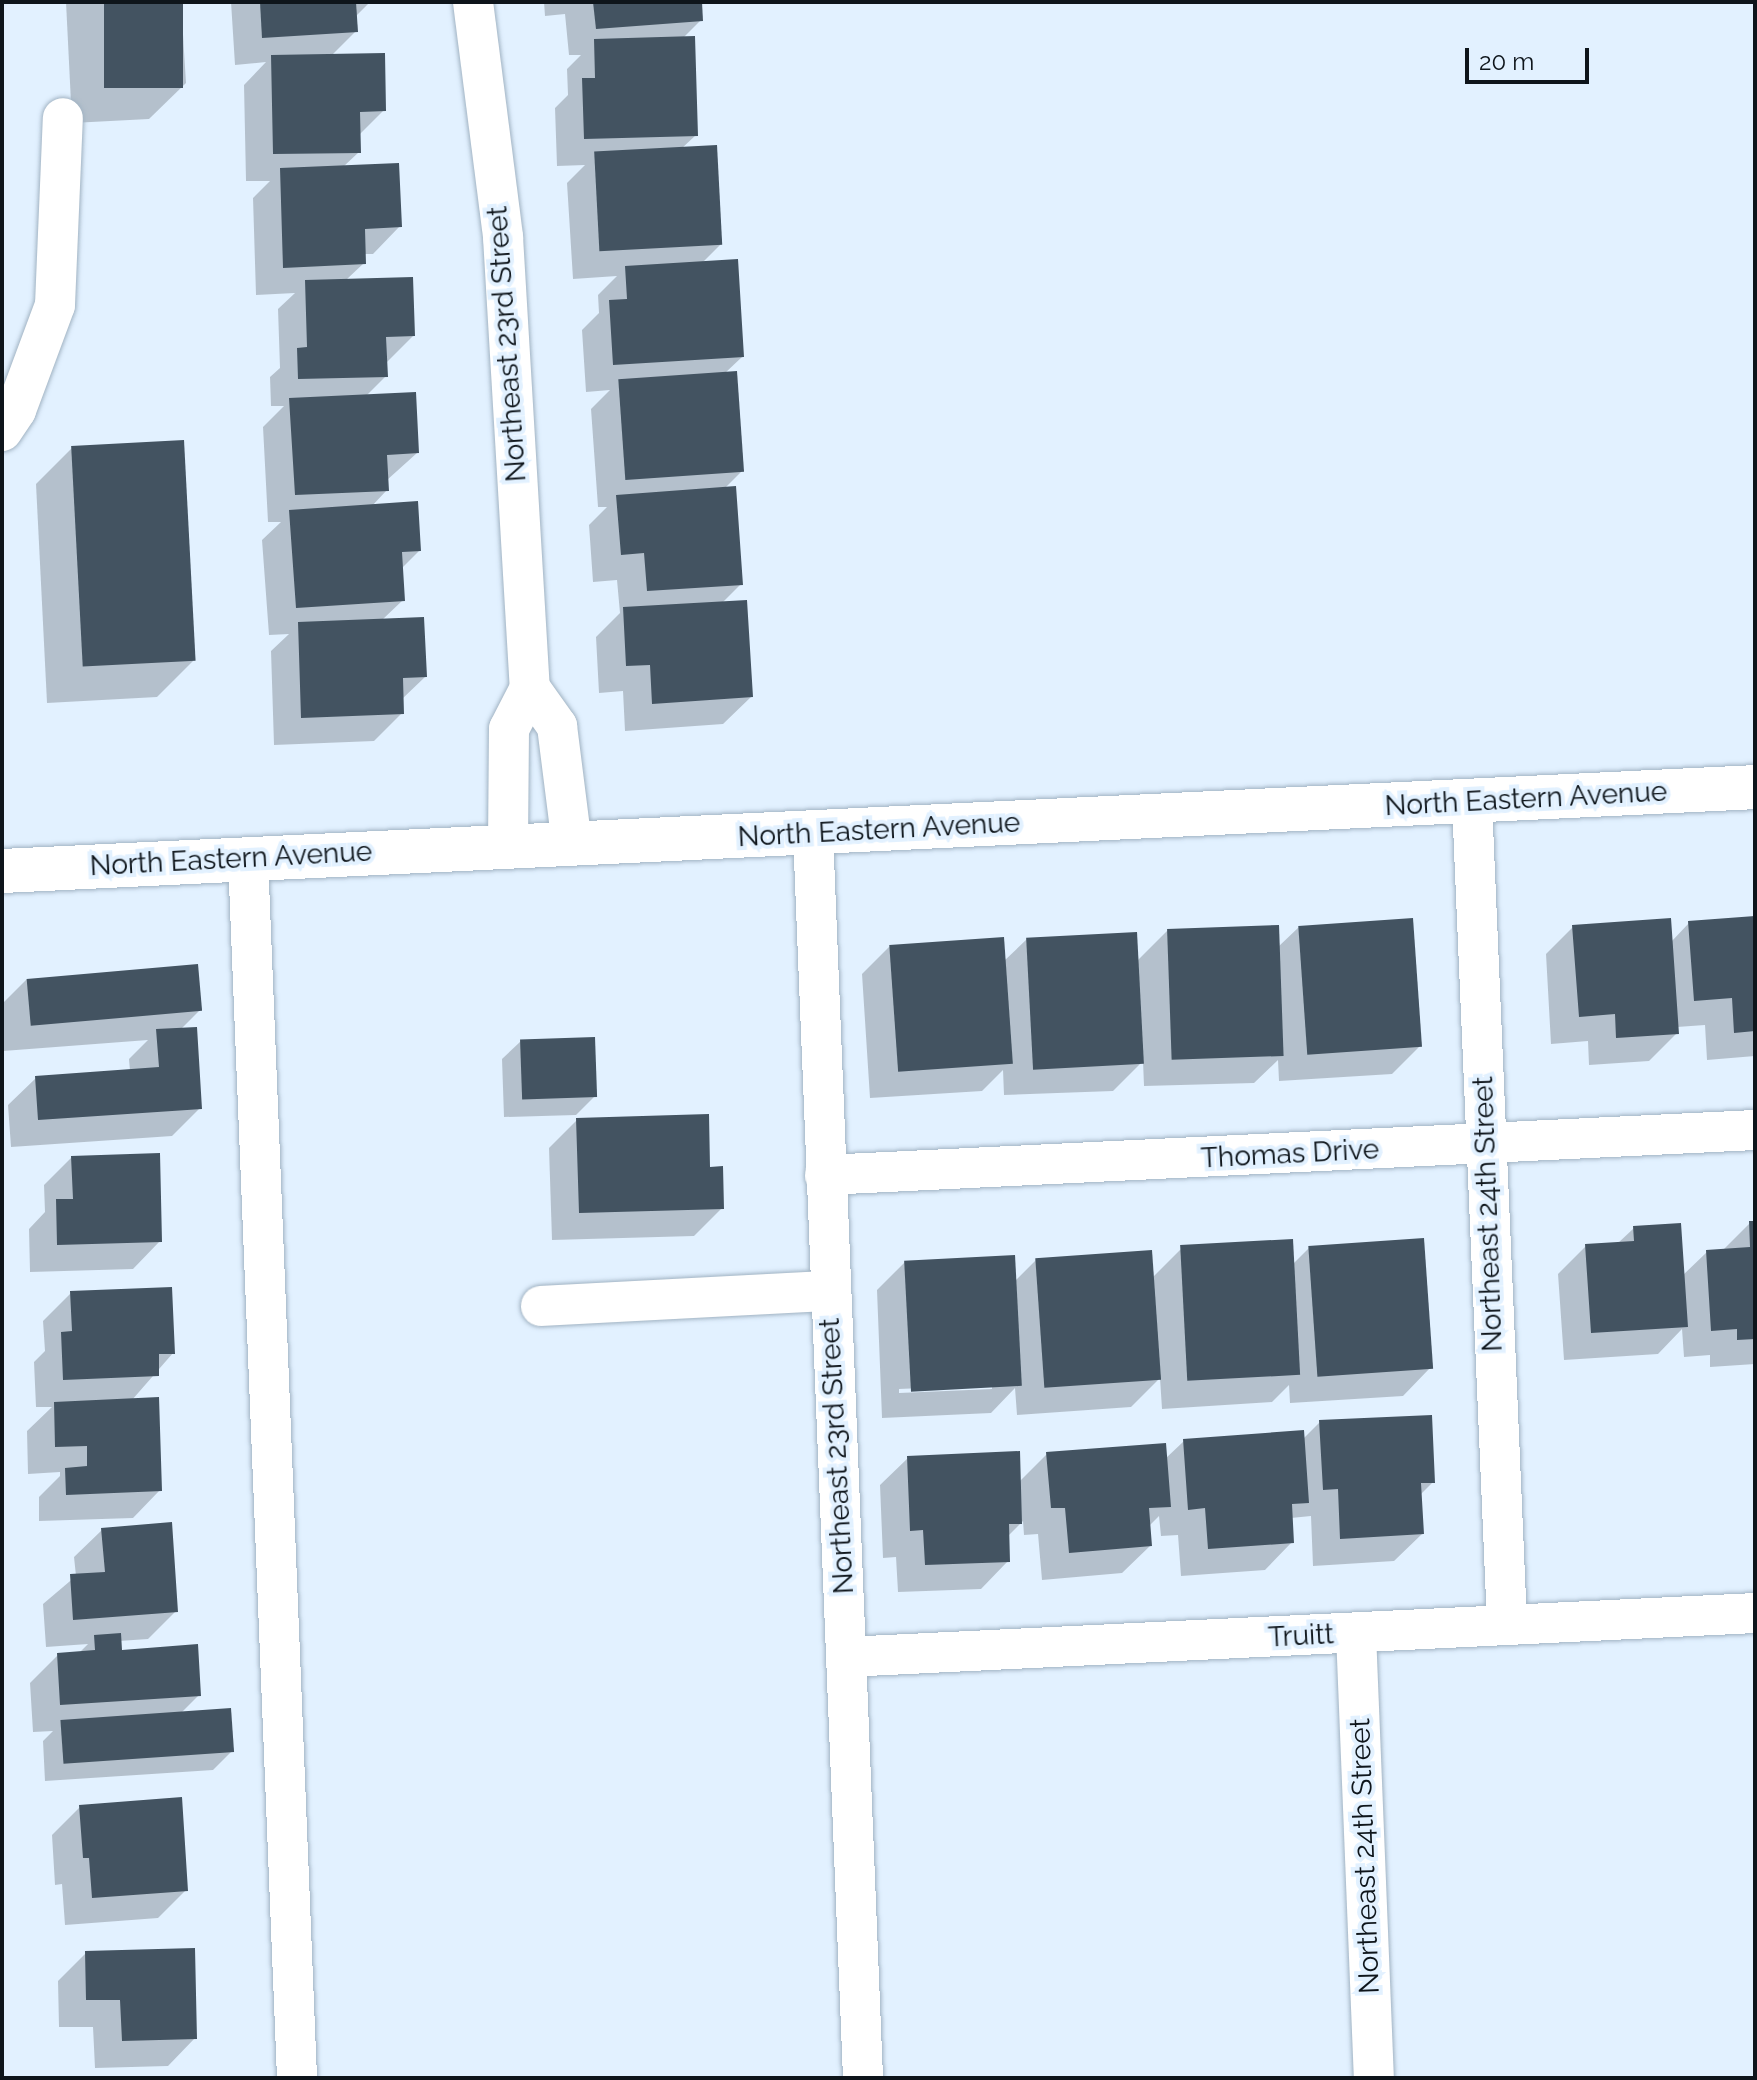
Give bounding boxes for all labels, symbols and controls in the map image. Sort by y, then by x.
scale bar [1469,32,1593,82]
text: 20 m [1479,47,1534,76]
street label: Northeast 23rd Street [481,205,533,483]
street label: North Eastern Avenue [1384,775,1668,823]
street label: North Eastern Avenue [737,806,1021,854]
street label: North Eastern Avenue [89,835,373,883]
street label: Northeast 24th Street [1466,1076,1510,1352]
street label: Thomas Drive [1200,1133,1380,1175]
street label: Northeast 23rd Street [813,1317,861,1595]
street label: Truitt [1267,1617,1335,1655]
street label: Northeast 24th Street [1343,1718,1387,1994]

